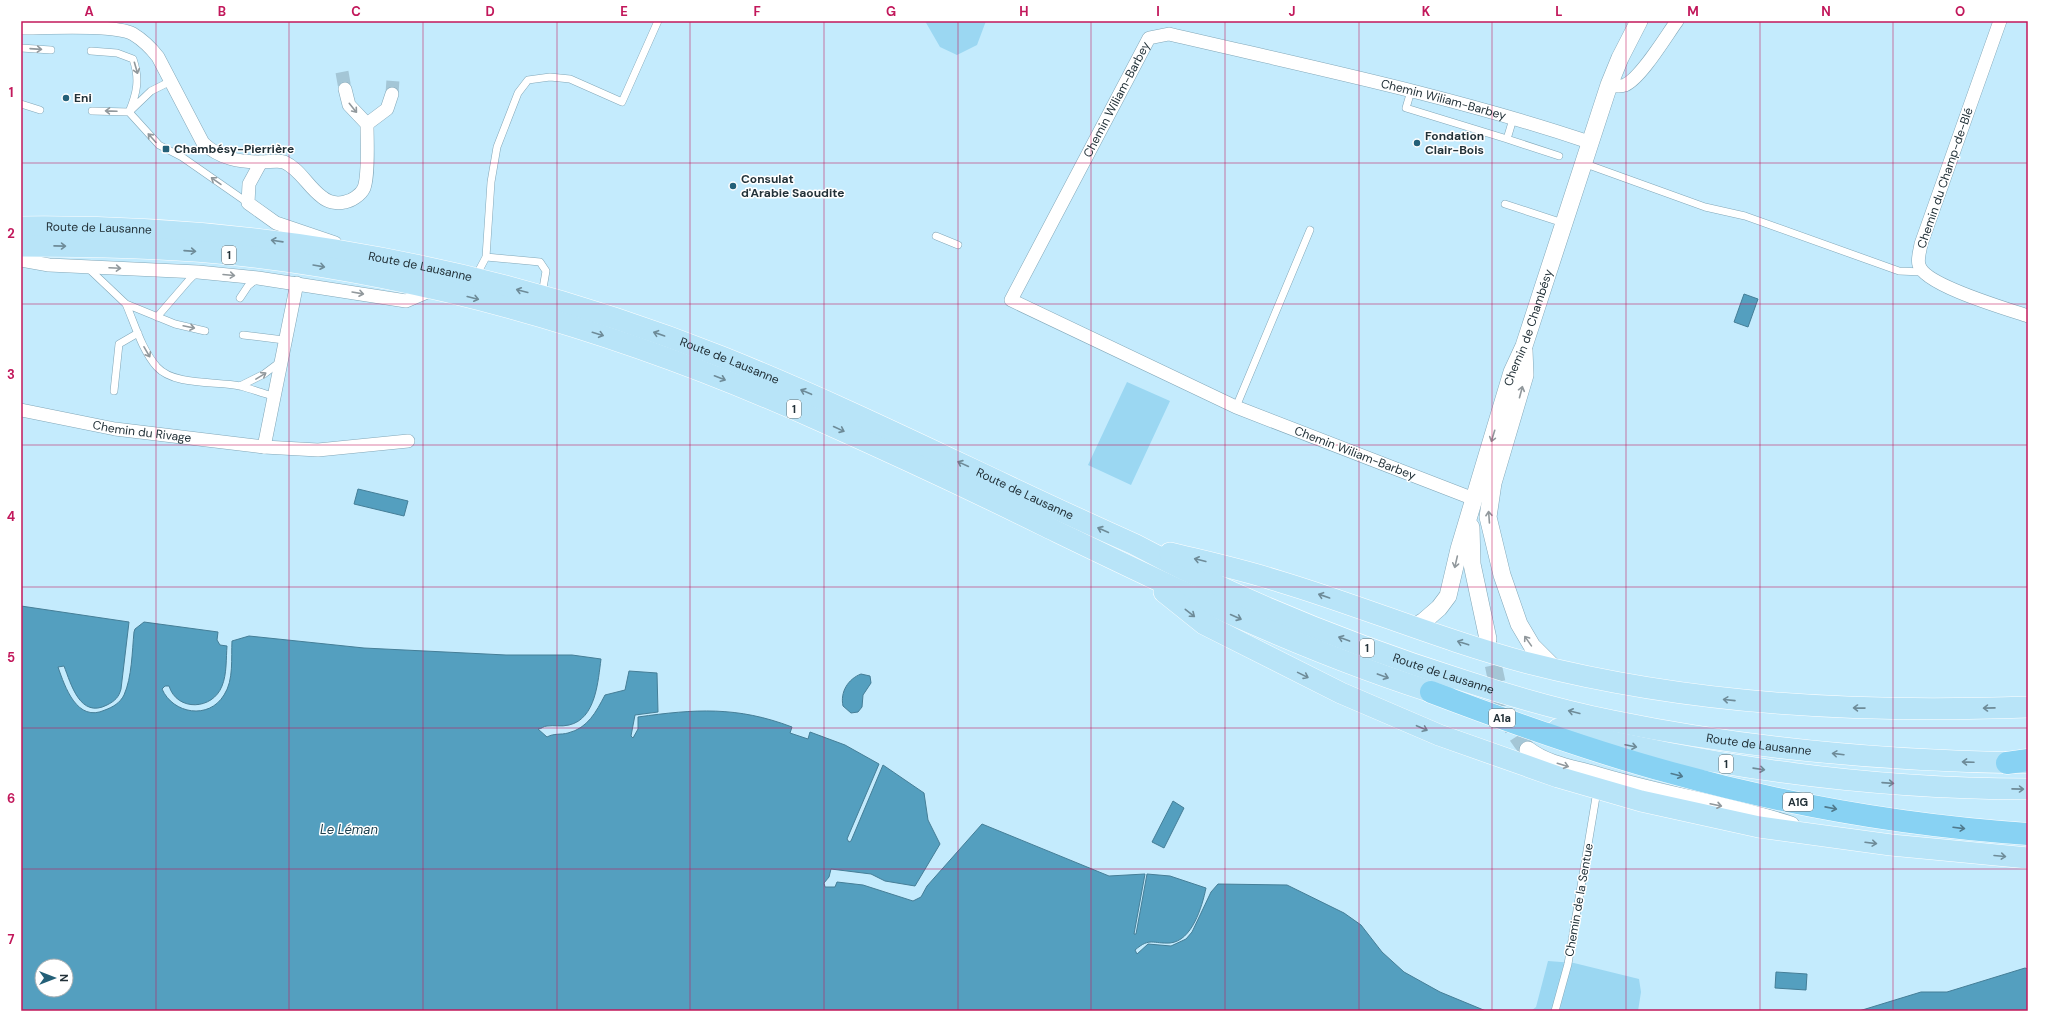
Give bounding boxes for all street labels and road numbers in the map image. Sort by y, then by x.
street label: Chemin Wiliam-Barbey [1080,38,1154,160]
street label: Chemin Wiliam-Barbey [1379,75,1508,124]
street label: Chemin du Champ-de-Blé [1913,105,1977,251]
street label: Route de Lausanne [46,219,153,238]
road number: 1 [222,246,236,264]
street label: Route de Lausanne [367,248,474,285]
street label: Chemin de Chambésy [1500,267,1557,388]
street label: Route de Lausanne [678,334,782,388]
road number: 1 [787,400,801,418]
street label: Chemin du Rivage [91,417,192,446]
street label: Chemin Wiliam-Barbey [1292,422,1418,484]
street label: Route de Lausanne [974,464,1076,524]
road number: 1 [1360,639,1374,657]
street label: Route de Lausanne [1391,649,1496,698]
road number: A1a [1489,709,1515,727]
street label: Route de Lausanne [1705,730,1812,759]
road number: 1 [1719,755,1733,773]
road number: A1G [1783,793,1813,811]
street label: Chemin de la Sentue [1561,842,1597,958]

